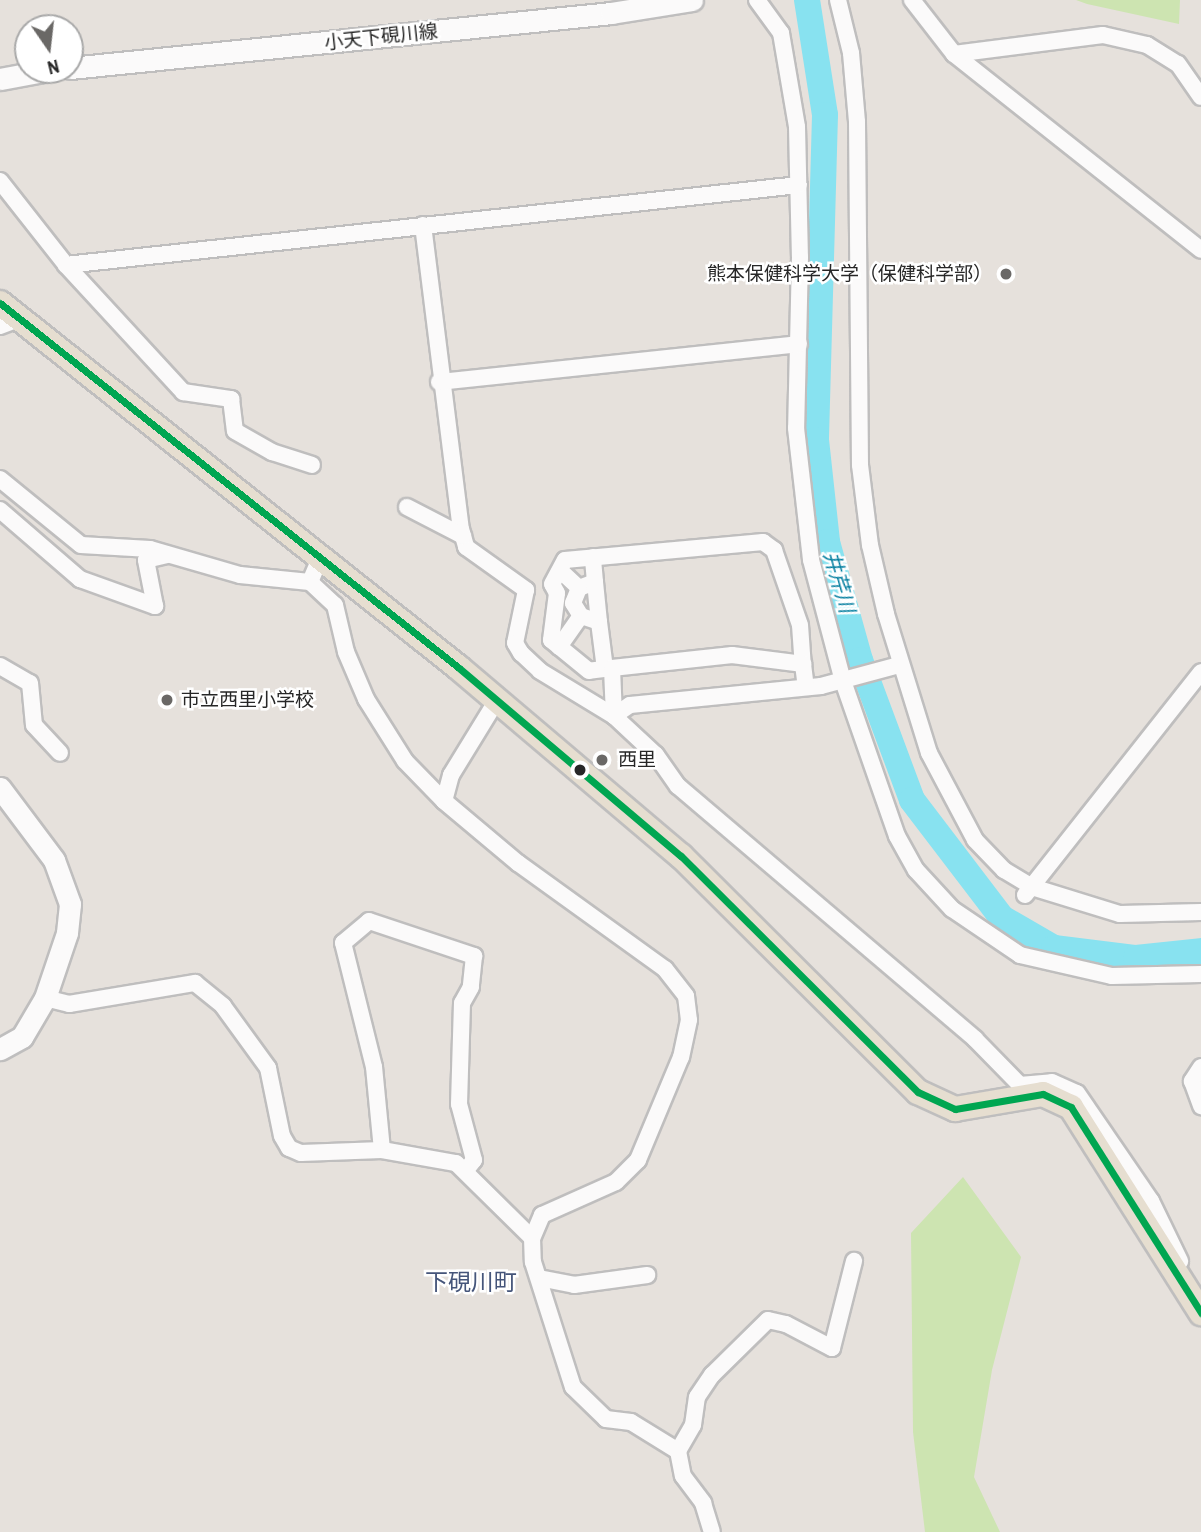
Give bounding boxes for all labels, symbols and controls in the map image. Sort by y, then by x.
north arrow [14,14,84,84]
street label: 小天下硯川線 [323,20,439,54]
text: N [45,53,62,81]
place label: 熊本保健科学大学（保健科学部） [707,263,992,285]
marker: 熊本保健科学大学（保健科学部） [998,266,1014,282]
water label: 井芹川 [818,548,860,616]
place label: 市立西里小学校 [181,689,314,711]
marker: 市立西里小学校 [159,692,175,708]
place label: 西里 [618,749,656,771]
marker: 西里 [592,750,612,770]
unlabelled marker [573,763,587,777]
district label: 下硯川町 [425,1268,517,1296]

